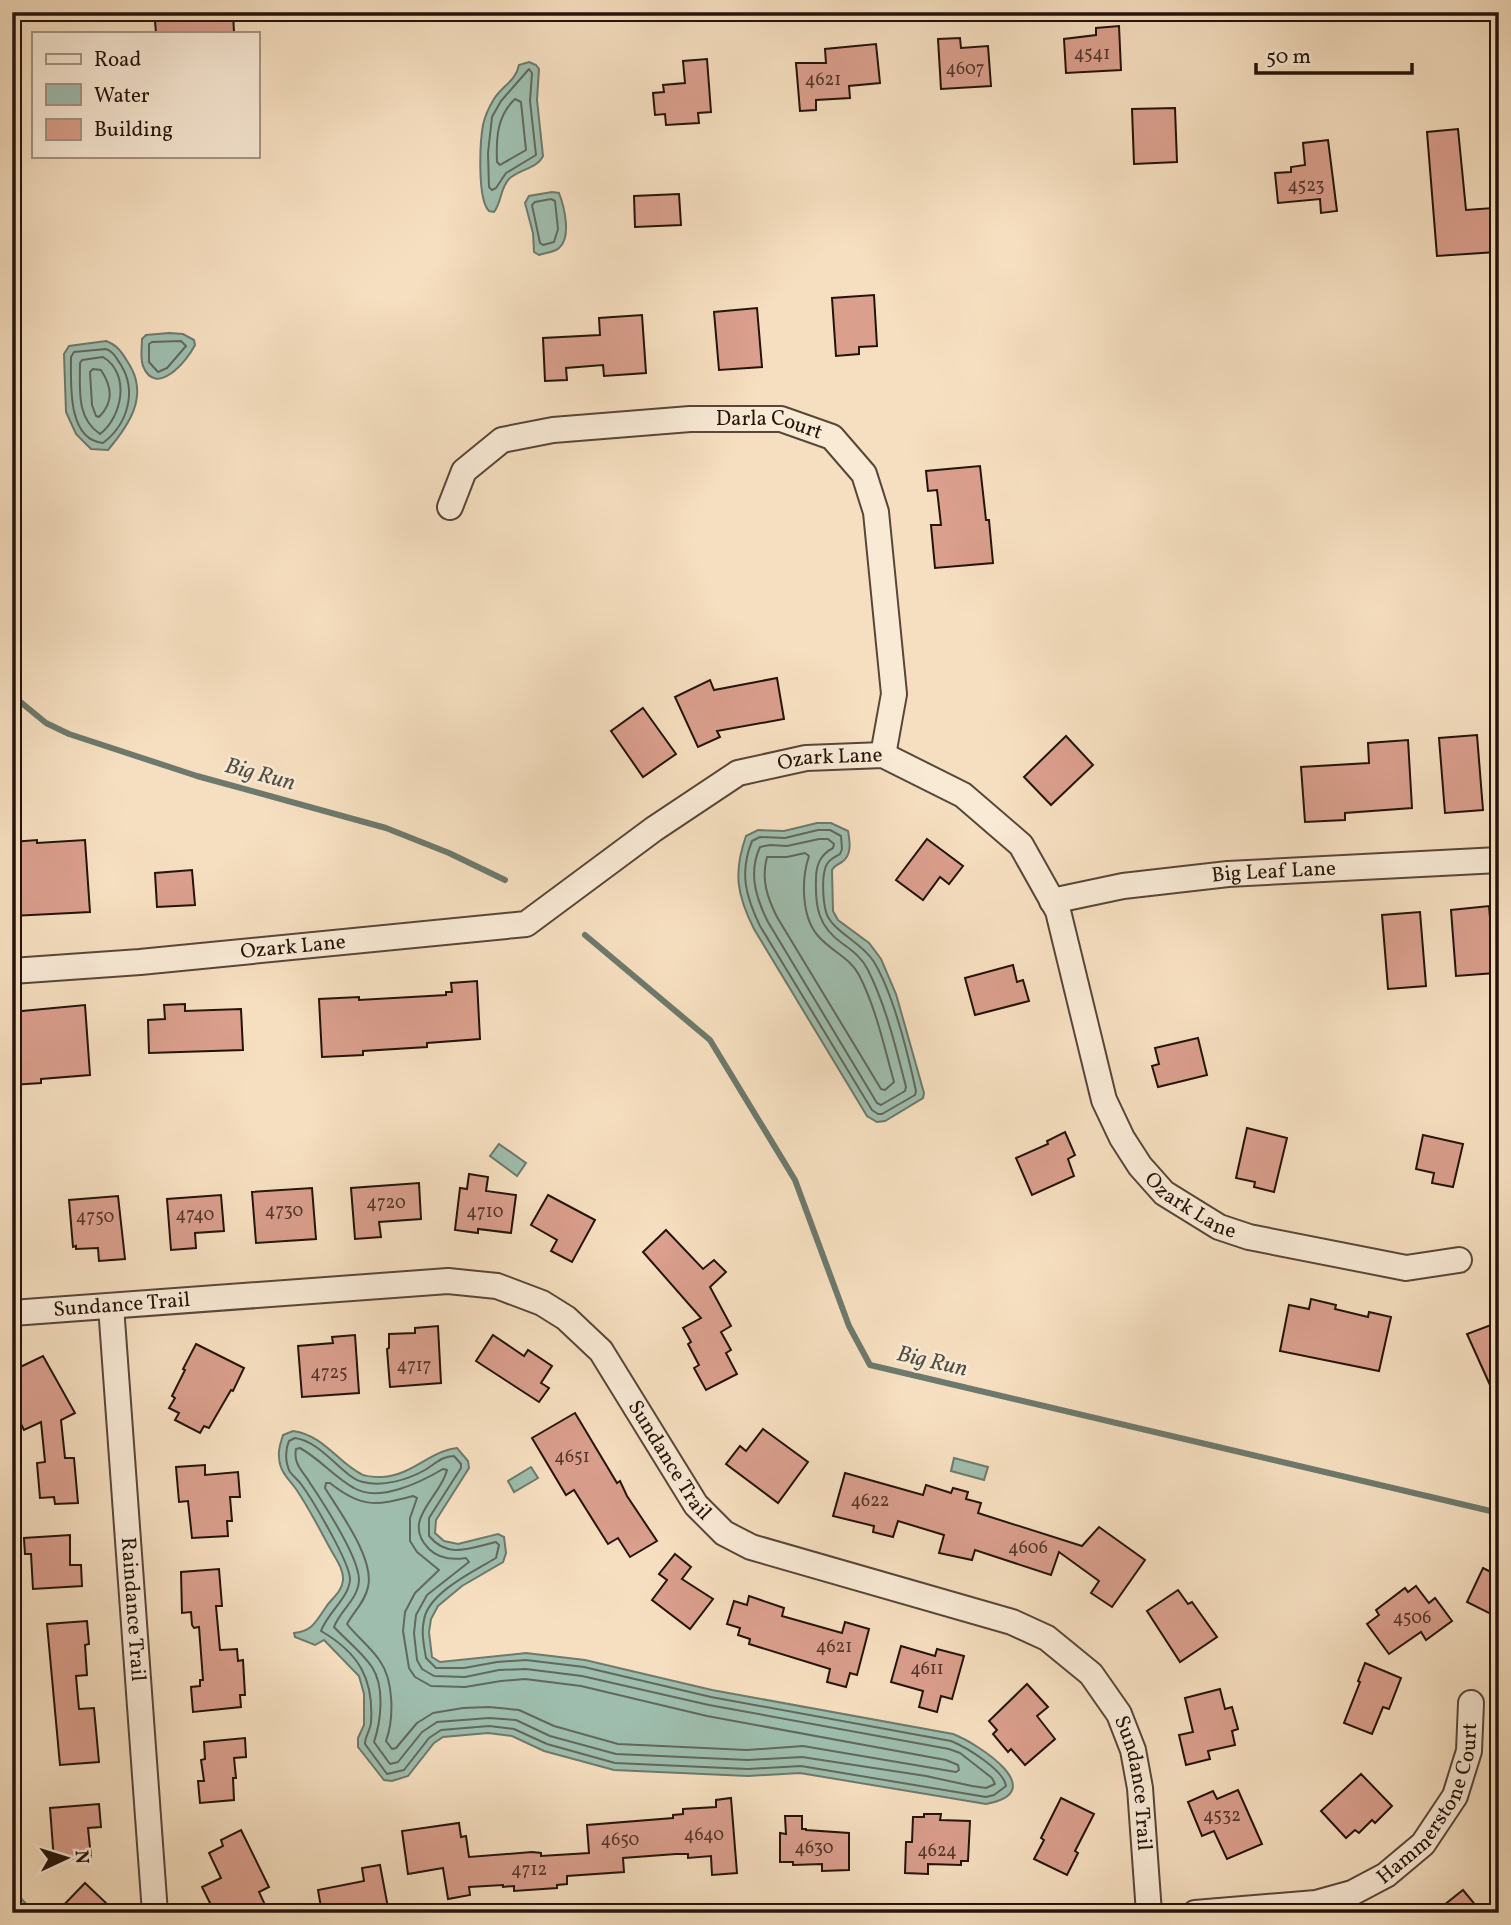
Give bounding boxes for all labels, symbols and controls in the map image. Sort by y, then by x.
legend [32,32,259,158]
scale bar [1256,32,1411,76]
house number: 4541 [1074,42,1110,67]
text: 50 m [1266,43,1311,72]
text: Road [94,46,141,75]
house number: 4607 [945,57,985,82]
house number: 4621 [805,68,841,93]
text: Water [94,82,150,111]
text: Building [94,116,173,145]
house number: 4523 [1287,174,1325,199]
street label: Darla Court [716,405,827,447]
street label: Ozark Lane [775,741,883,778]
water label: Big Run [221,750,299,800]
street label: Big Leaf Lane [1210,854,1337,890]
street label: Ozark Lane [239,927,347,967]
street label: Ozark Lane [1137,1166,1240,1246]
house number: 4720 [366,1191,406,1216]
house number: 4730 [265,1199,303,1224]
house number: 4710 [466,1200,504,1225]
house number: 4740 [176,1203,215,1228]
house number: 4750 [76,1205,114,1230]
street label: Sundance Trail [52,1285,191,1324]
water label: Big Run [893,1338,971,1386]
house number: 4717 [396,1354,432,1379]
house number: 4725 [310,1361,348,1386]
street label: Sundance Trail [620,1395,718,1527]
house number: 4651 [554,1445,590,1470]
house number: 4622 [850,1489,890,1514]
street label: Raindance Trail [113,1536,153,1683]
house number: 4606 [1008,1536,1048,1561]
house number: 4506 [1393,1606,1431,1631]
house number: 4621 [816,1635,852,1660]
house number: 4611 [910,1657,944,1682]
street label: Sundance Trail [1107,1711,1159,1852]
street label: Hammerstone Court [1371,1722,1485,1891]
house number: 4532 [1203,1804,1241,1829]
house number: 4640 [684,1823,724,1848]
north arrow [32,1824,102,1894]
house number: 4650 [601,1828,640,1853]
house number: 4630 [794,1836,834,1861]
house number: 4624 [917,1839,957,1864]
text: N [68,1849,94,1865]
house number: 4712 [511,1858,547,1883]

